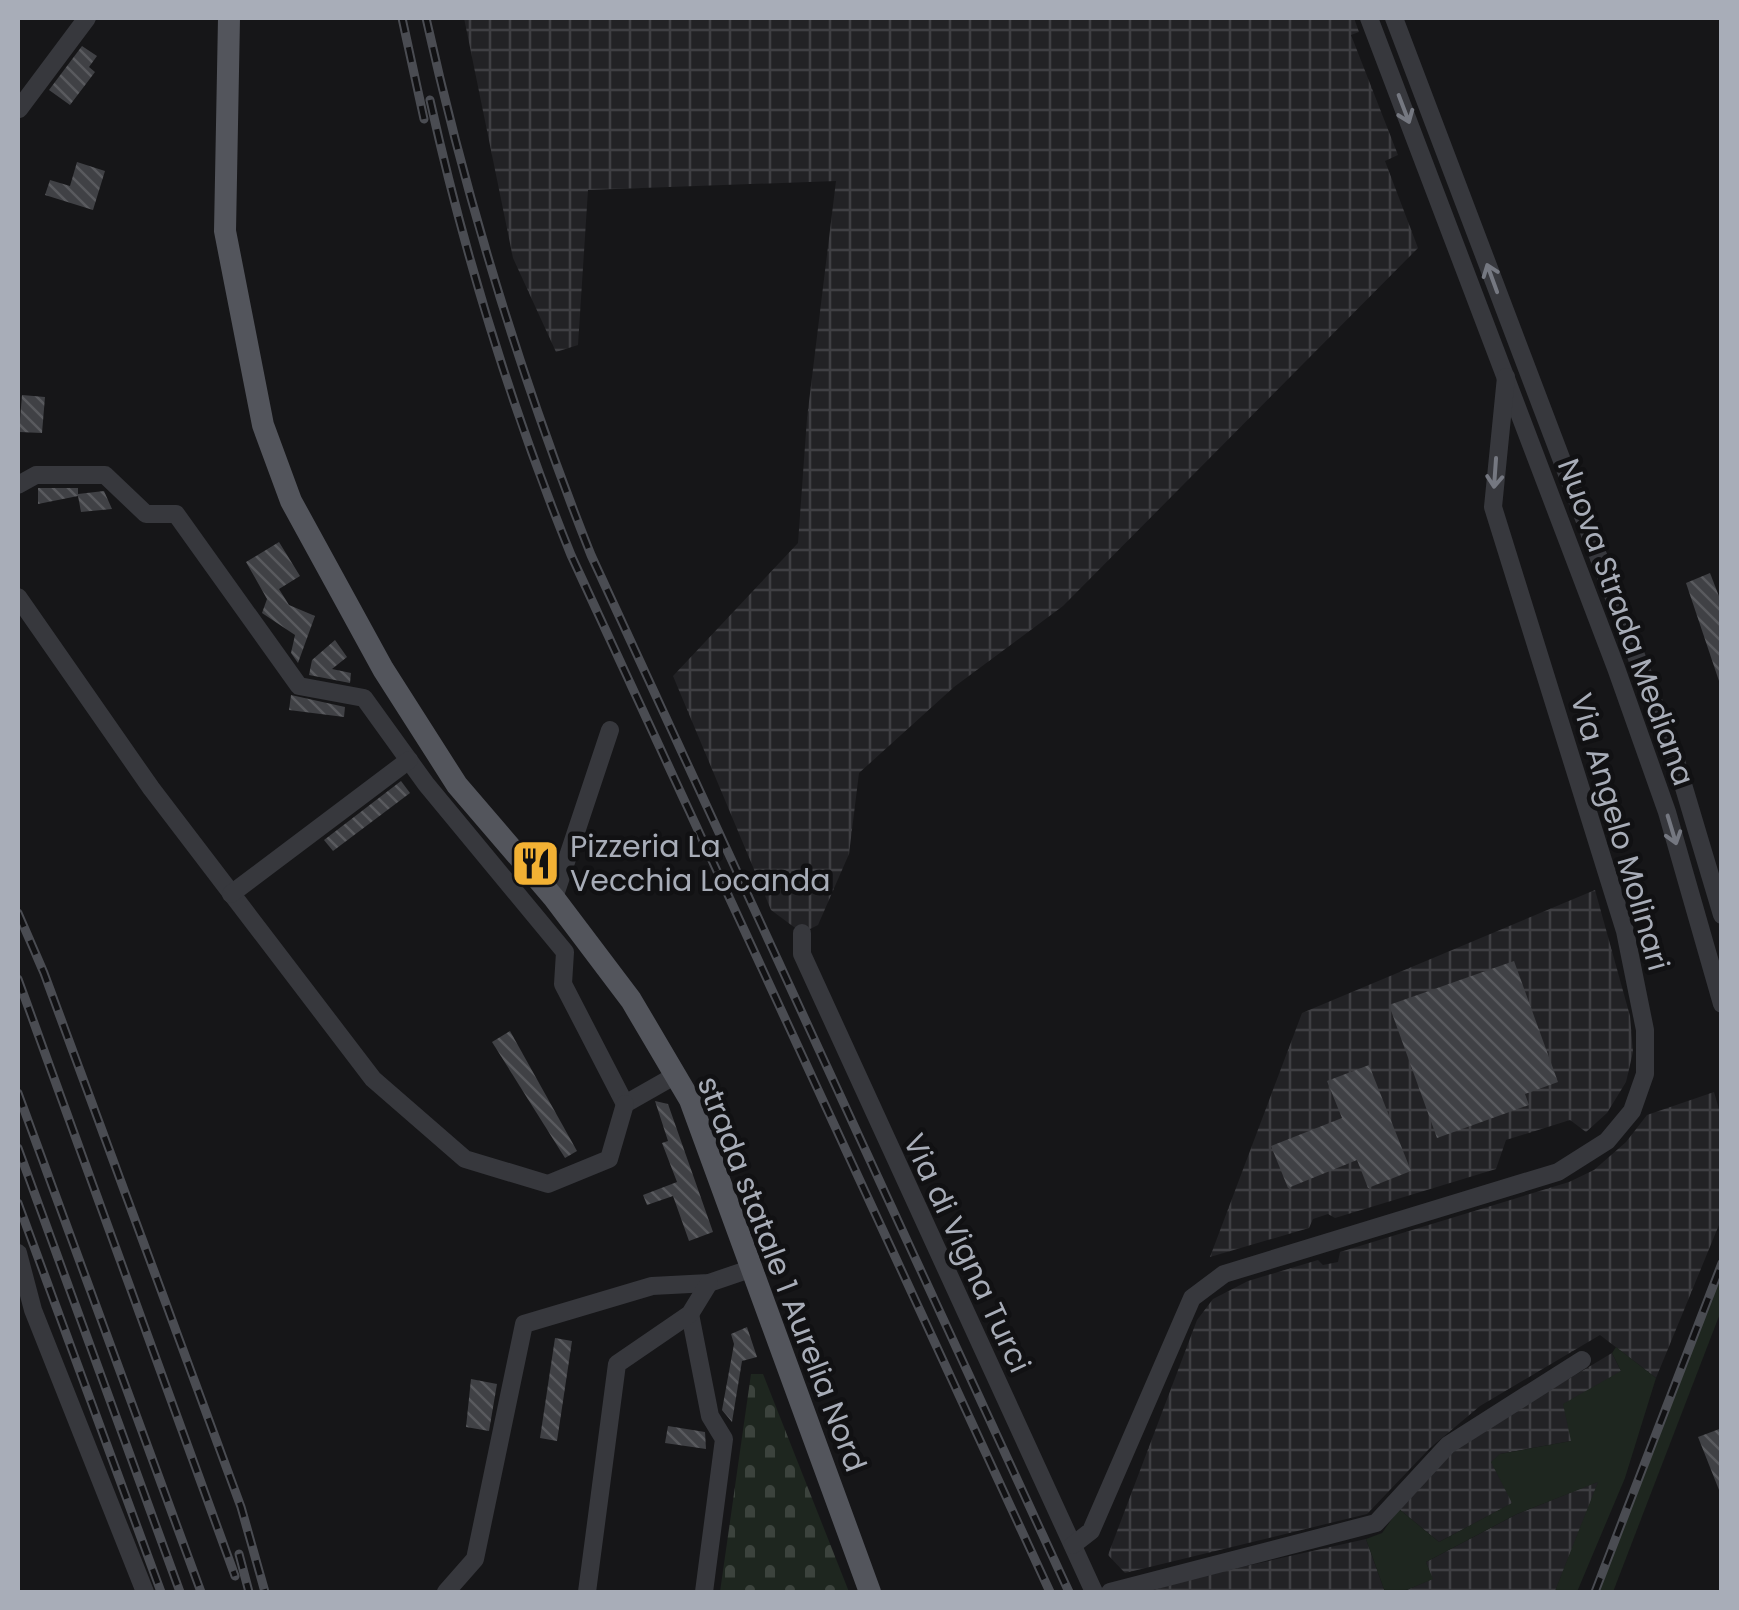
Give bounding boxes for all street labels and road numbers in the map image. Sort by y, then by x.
street label: Nuova Strada Mediana [1547,453,1705,791]
street label: Via Angelo Molinari [1560,688,1680,976]
street label: strada statale 1 Aurelia Nord [687,1070,877,1478]
street label: Via di Vigna Turci [893,1126,1041,1380]

